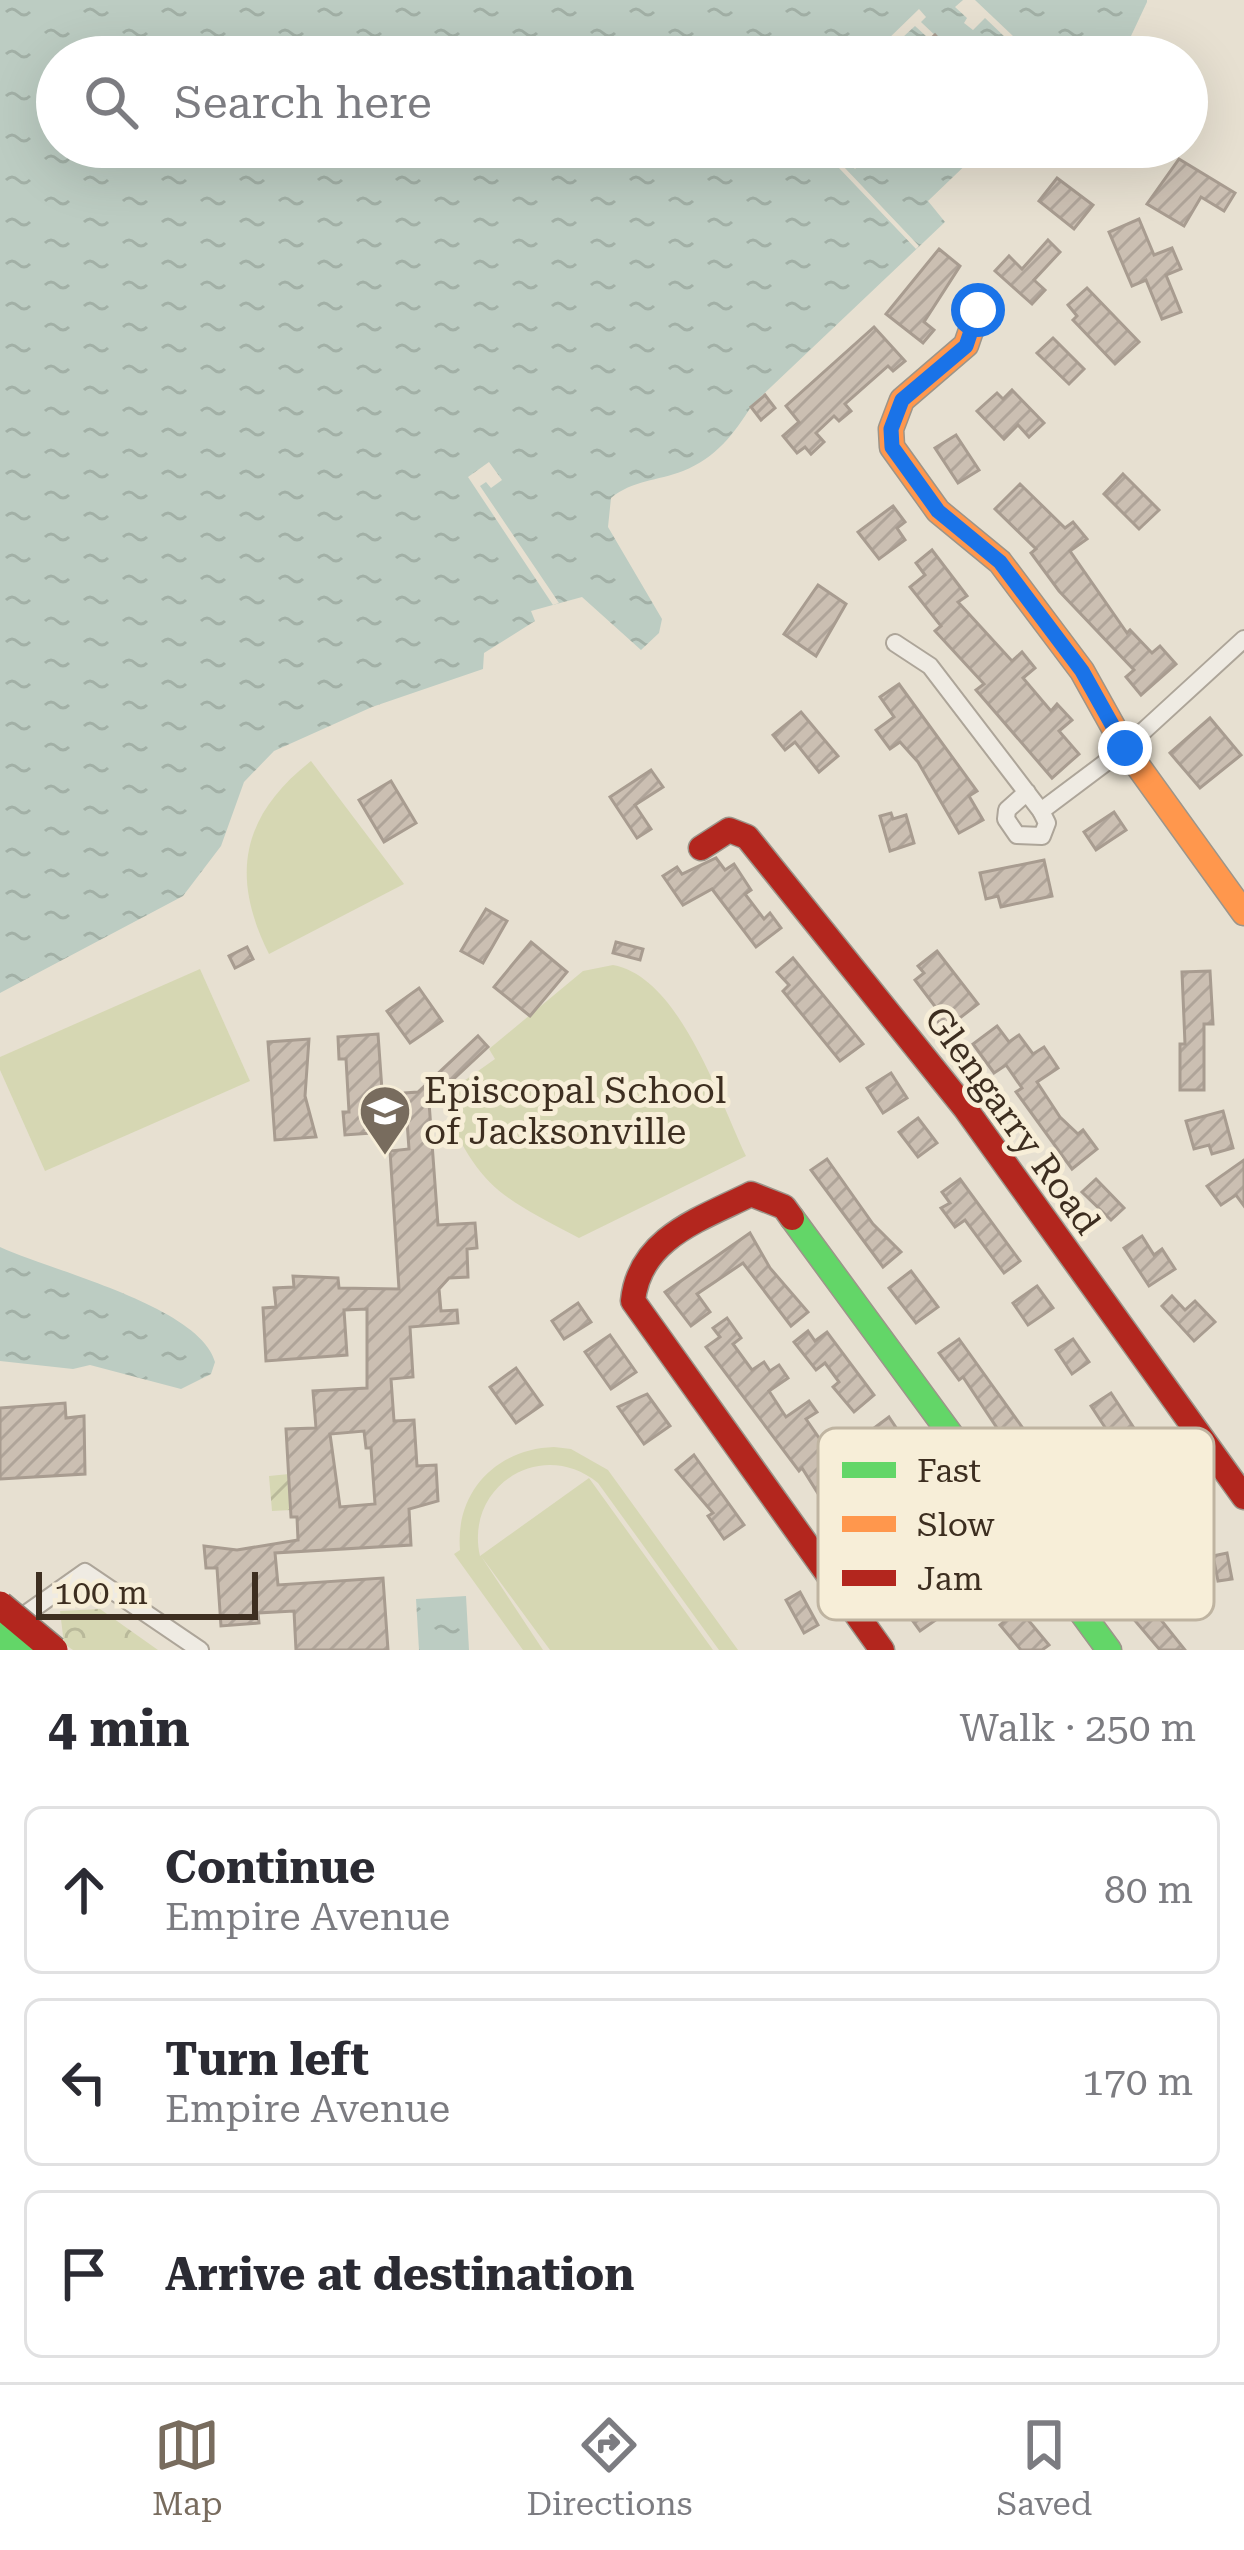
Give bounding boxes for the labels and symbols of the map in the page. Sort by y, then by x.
route start [951,283,1005,337]
route end [1098,721,1152,775]
street label: Glengarry Road [916,999,1109,1242]
place label: Episcopal School of Jacksonville [424,1070,726,1153]
school or university icon: Episcopal School of Jacksonville [357,1083,413,1157]
legend [818,1428,1214,1620]
text: Fast [917,1451,981,1490]
text: Slow [917,1505,995,1544]
text: Jam [917,1559,983,1598]
scale bar [36,1566,258,1619]

